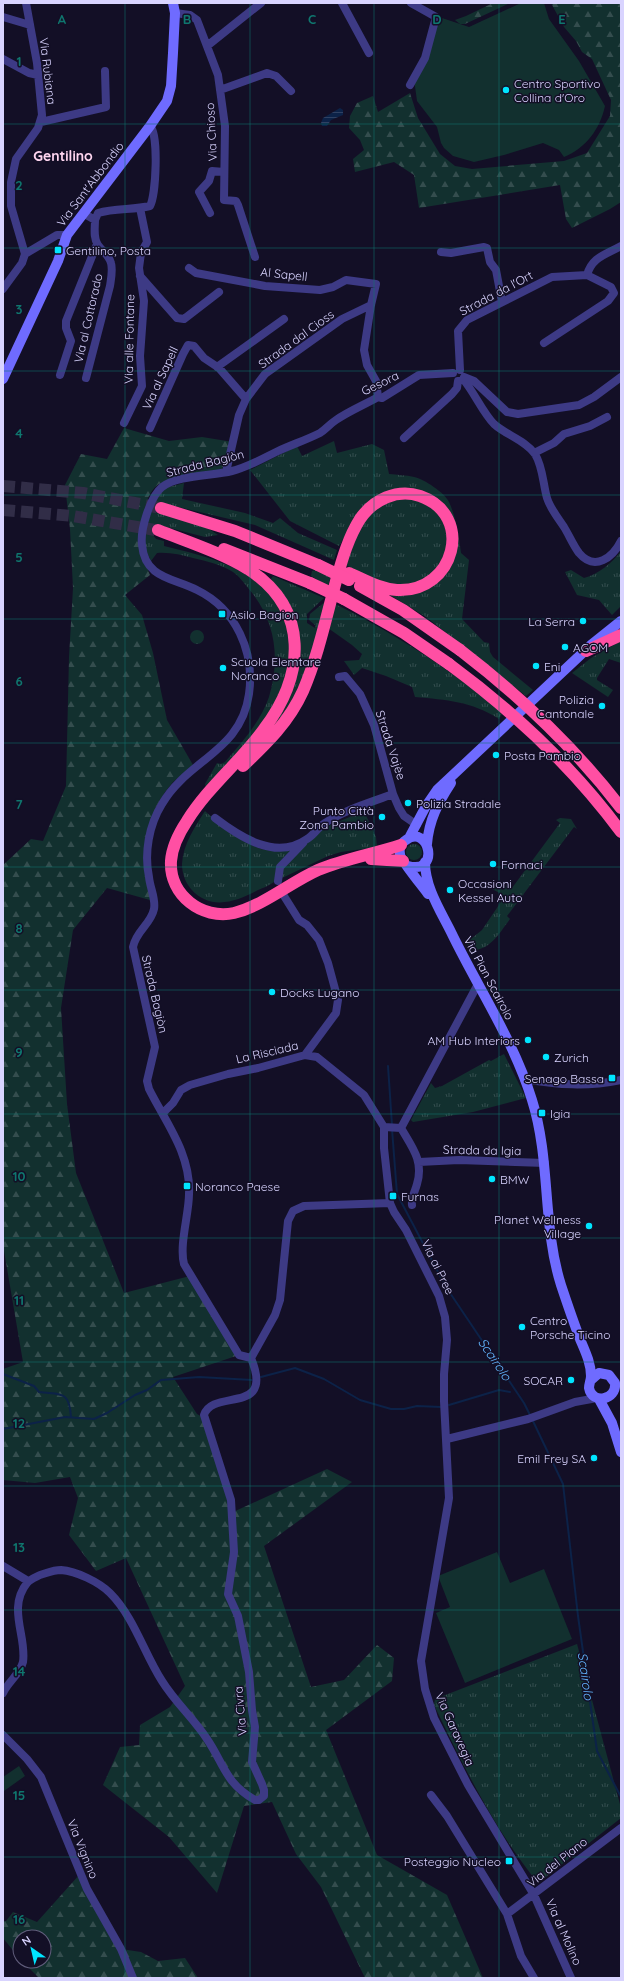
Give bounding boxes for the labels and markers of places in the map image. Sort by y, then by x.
place label: Centro Sportivo Collina d'Oro [514,76,601,105]
marker: Centro Sportivo Collina d'Oro [501,85,511,95]
place label: Gentilino, Posta [66,243,151,258]
marker: Gentilino, Posta [53,245,63,255]
place label: Asilo Bagion [230,607,298,622]
marker: Asilo Bagion [217,609,227,619]
place label: La Serra [528,614,575,629]
marker: La Serra [578,616,588,626]
place label: AGOM [573,640,608,655]
marker: AGOM [560,642,570,652]
place label: Scuola Elemtare Noranco [231,654,321,683]
place label: Eni [544,659,560,674]
marker: Eni [531,661,541,671]
marker: Scuola Elemtare Noranco [218,663,228,673]
place label: Polizia Cantonale [537,692,594,721]
marker: Polizia Cantonale [597,701,607,711]
place label: Posta Pambio [504,748,581,763]
marker: Posta Pambio [491,750,501,760]
place label: Polizia Stradale [416,796,501,811]
marker: Polizia Stradale [403,798,413,808]
place label: Punto Città Zona Pambio [299,803,374,832]
marker: Punto Città Zona Pambio [377,812,387,822]
place label: Fornaci [501,857,542,872]
marker: Fornaci [488,859,498,869]
place label: Occasioni Kessel Auto [458,876,522,905]
marker: Occasioni Kessel Auto [445,885,455,895]
place label: Docks Lugano [280,985,359,1000]
marker: Docks Lugano [267,987,277,997]
place label: AM Hub Interiors [428,1033,520,1048]
marker: AM Hub Interiors [523,1035,533,1045]
place label: Zurich [554,1050,589,1065]
marker: Zurich [541,1052,551,1062]
place label: Senago Bassa [525,1071,604,1086]
marker: Senago Bassa [607,1073,617,1083]
place label: Igia [550,1106,570,1121]
marker: Igia [537,1108,547,1118]
place label: BMW [500,1172,530,1187]
marker: BMW [487,1174,497,1184]
place label: Noranco Paese [195,1179,280,1194]
marker: Noranco Paese [182,1181,192,1191]
place label: Furnas [401,1189,439,1204]
marker: Furnas [388,1191,398,1201]
place label: Planet Wellness Village [494,1212,581,1241]
marker: Planet Wellness Village [584,1221,594,1231]
place label: Centro Porsche Ticino [530,1313,610,1342]
marker: Centro Porsche Ticino [517,1322,527,1332]
place label: SOCAR [523,1373,563,1388]
marker: SOCAR [566,1375,576,1385]
place label: Emil Frey SA [517,1451,586,1466]
marker: Emil Frey SA [589,1453,599,1463]
place label: Posteggio Nucleo [404,1854,501,1869]
marker: Posteggio Nucleo [504,1856,514,1866]

